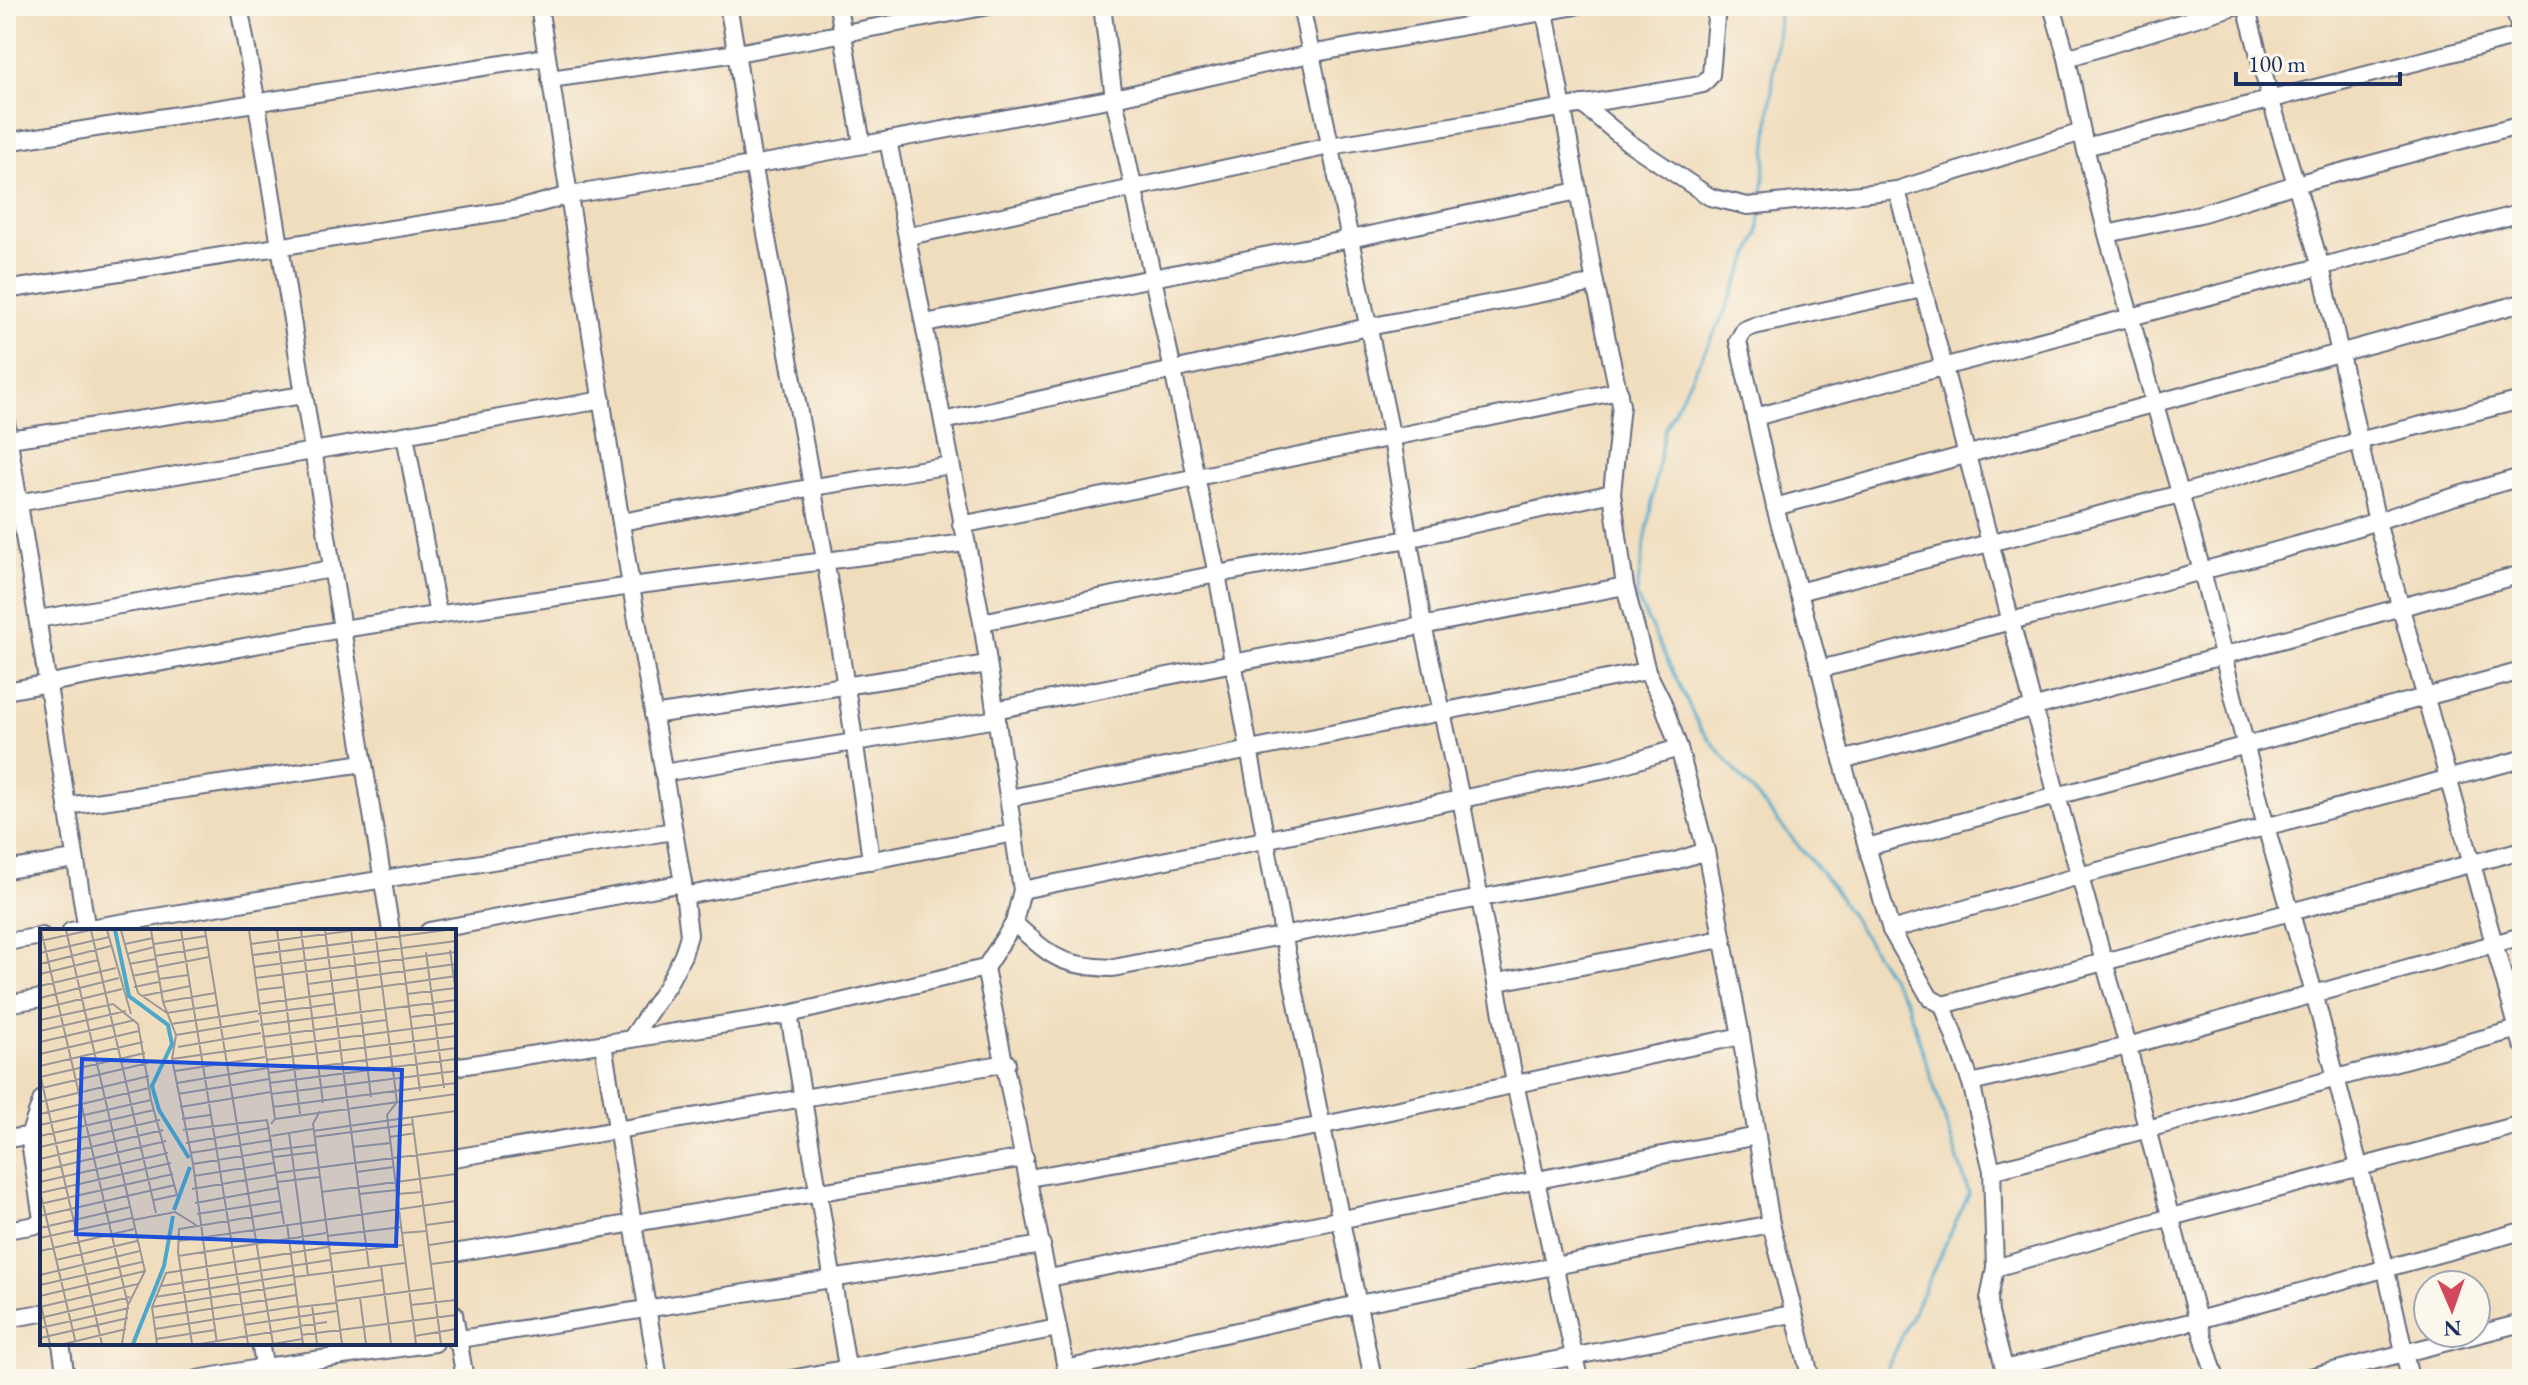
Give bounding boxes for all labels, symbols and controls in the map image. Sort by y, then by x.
scale bar [2236,36,2400,86]
text: 100 m [2248,48,2306,79]
inset map [40,929,456,1345]
north arrow [2412,1269,2492,1349]
text: N [2443,1314,2462,1343]

